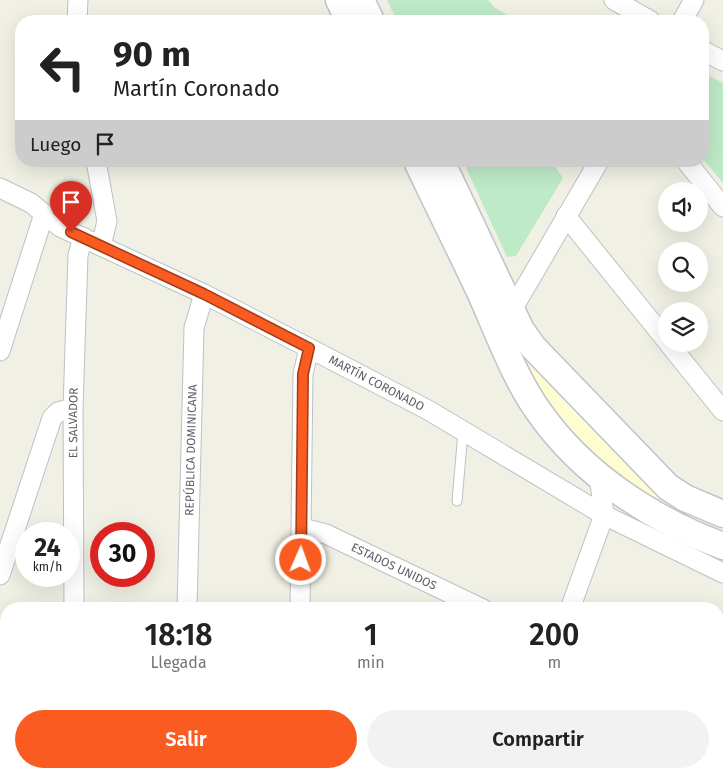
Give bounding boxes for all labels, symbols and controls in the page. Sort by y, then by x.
text: 90 m [113,33,191,75]
icon: left [30,35,95,100]
text: Martín Coronado [113,75,280,102]
icon: arrive [91,130,119,158]
text: Luego [30,133,81,156]
pin [50,181,92,232]
map controls [658,182,708,352]
button: sound [658,182,708,232]
icon: arrive [57,188,85,216]
button: search [658,242,708,292]
button: layers [658,302,708,352]
street label: MARTÍN CORONADO [326,352,427,414]
street label: REPÚBLICA DOMINICANA [182,384,200,516]
street label: EL SALVADOR [66,387,81,458]
speed limit sign: 30 [90,522,155,587]
text: 24 [34,533,61,563]
position arrow [274,533,326,585]
street label: ESTADOS UNIDOS [349,540,439,593]
text: km/h [33,560,62,574]
text: 18:18 [145,617,213,653]
text: 1 [364,617,378,653]
text: 200 [529,617,579,653]
text: Llegada [151,653,207,672]
text: min [357,653,385,672]
text: m [547,653,561,672]
button: Salir [15,710,357,768]
button: Compartir [367,710,709,768]

